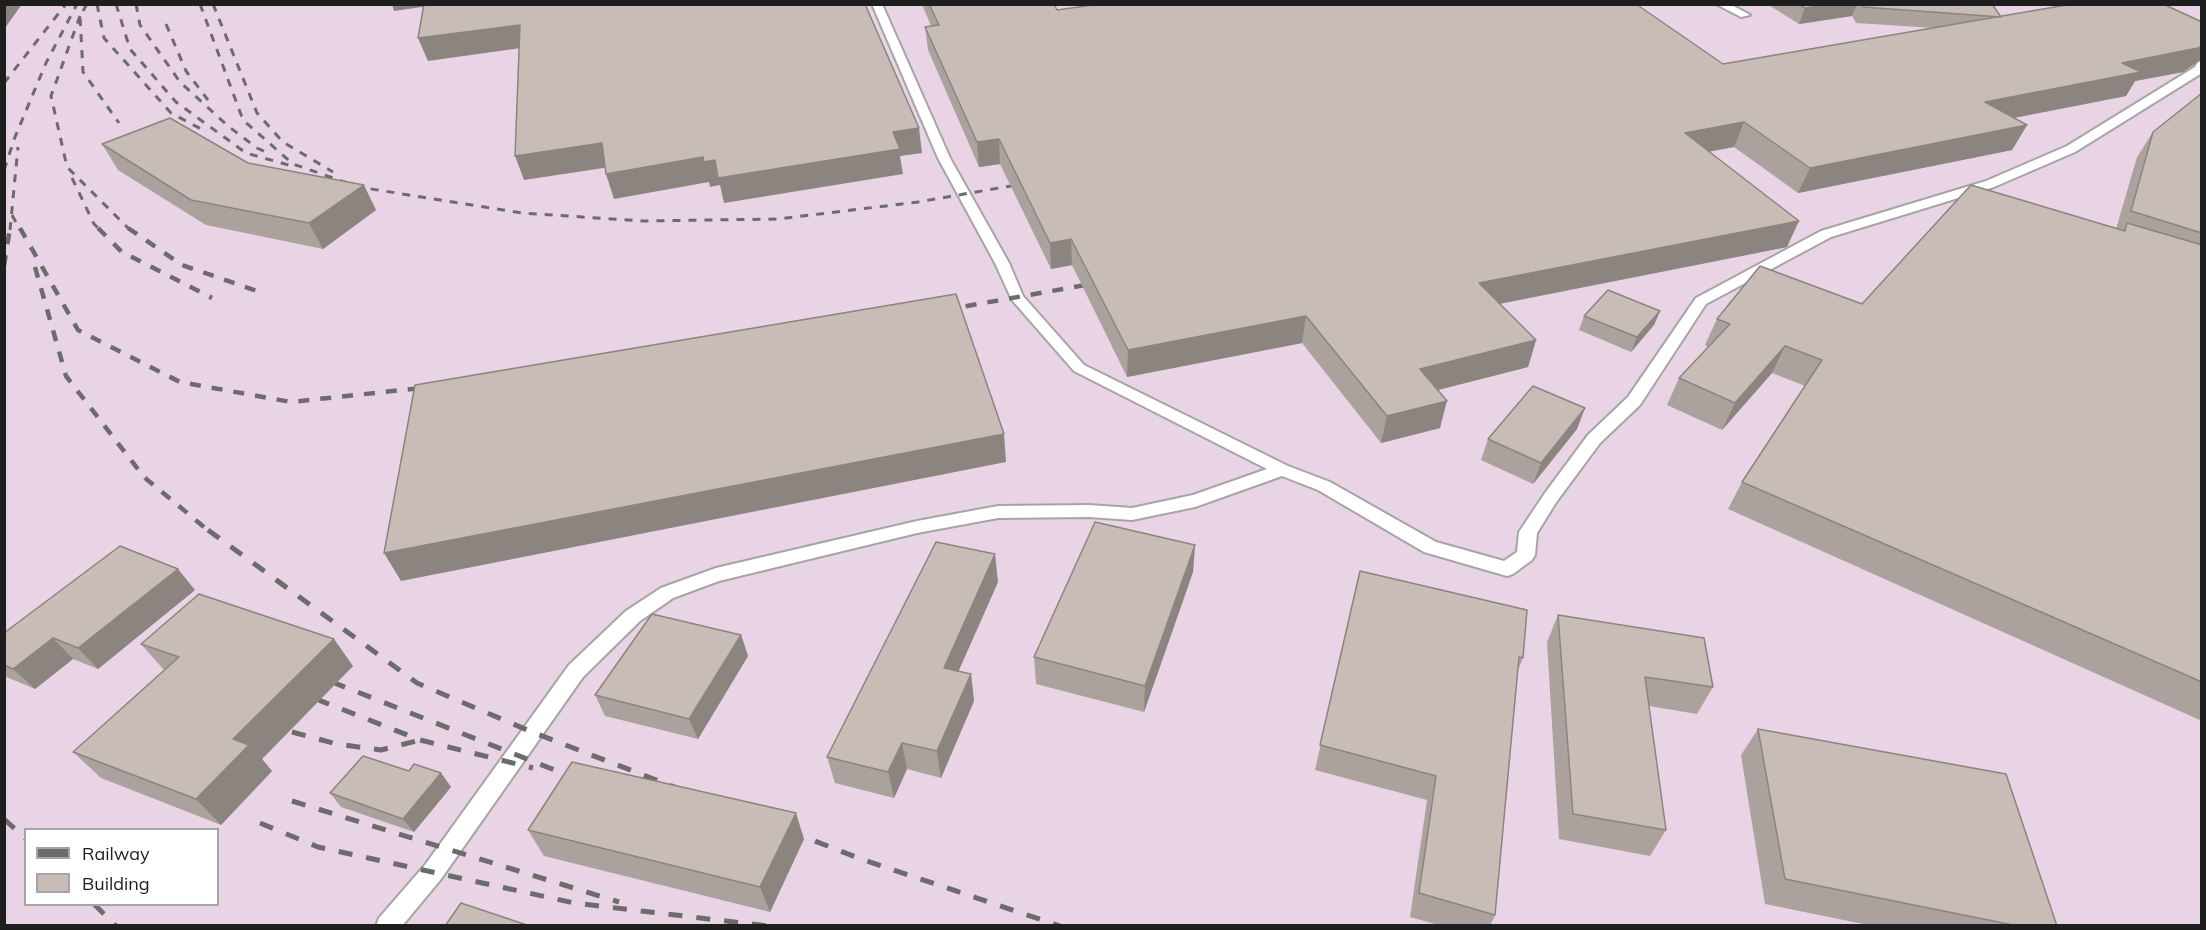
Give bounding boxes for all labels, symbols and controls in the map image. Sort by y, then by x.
legend [24,828,219,906]
text: Railway [82,842,150,865]
text: Building [82,872,150,895]

